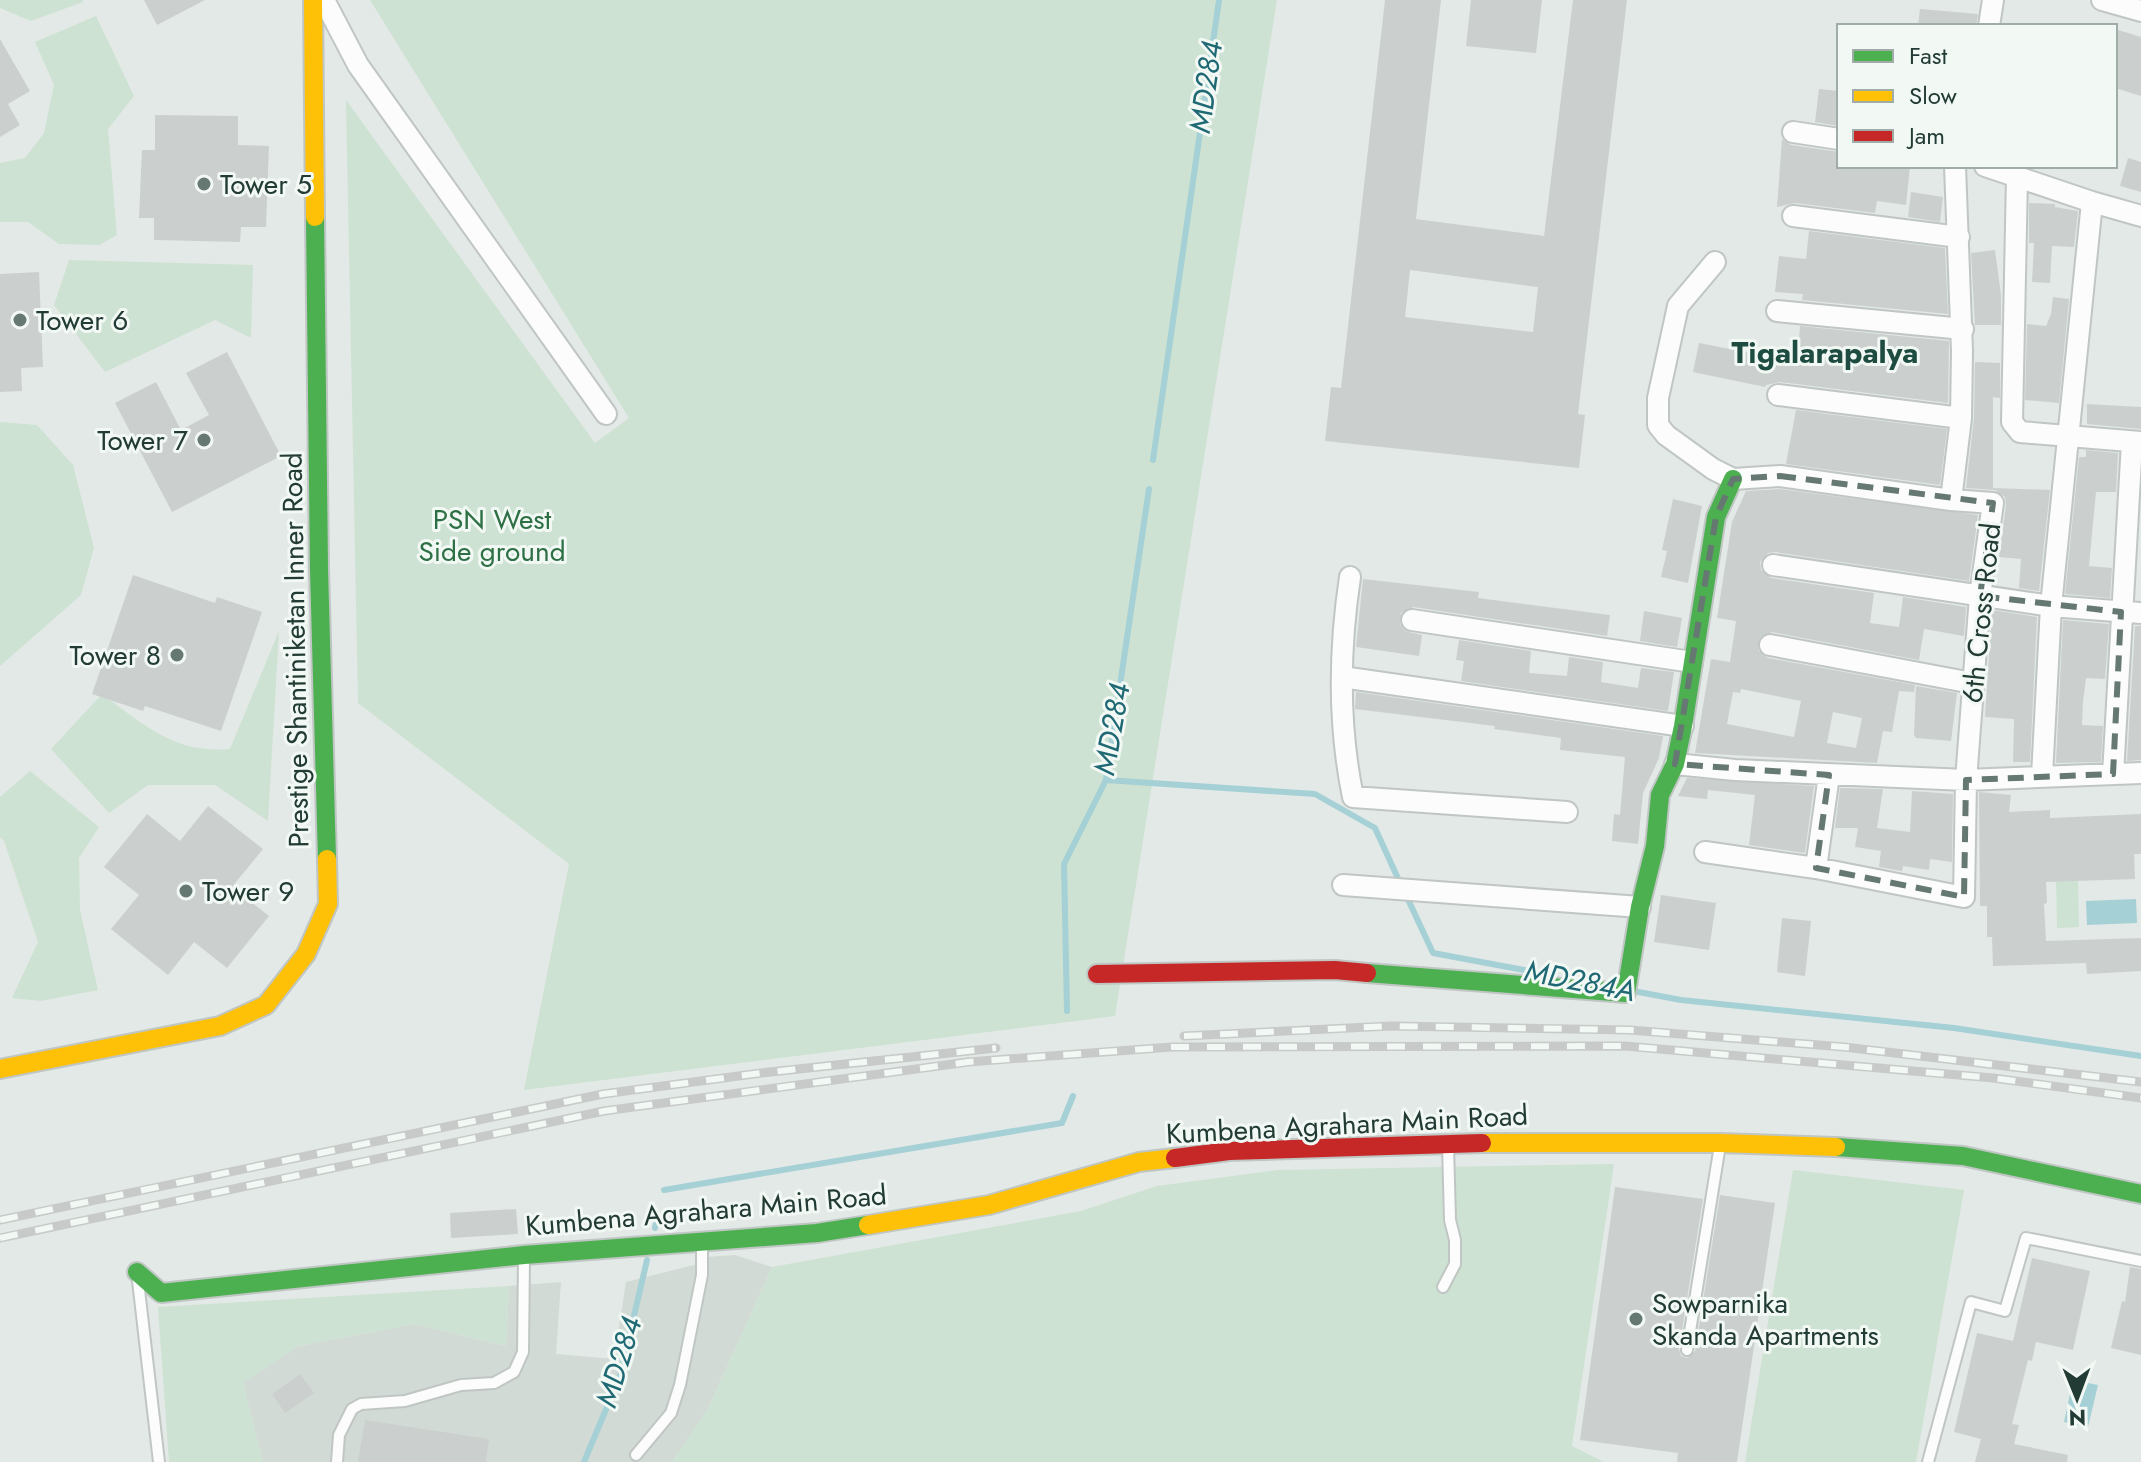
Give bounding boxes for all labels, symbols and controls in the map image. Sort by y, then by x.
legend [1837,24,2117,168]
water label: MD284 [1178,38,1233,136]
text: Fast [1909,38,1947,73]
text: Slow [1909,78,1957,113]
text: Jam [1906,118,1945,153]
place label: Tower 5 [220,164,312,205]
marker: Tower 5 [195,175,213,193]
place label: Tower 6 [36,300,128,341]
marker: Tower 6 [11,311,29,329]
district label: Tigalarapalya [1732,331,1918,374]
place label: Tower 7 [97,420,188,461]
marker: Tower 7 [195,431,213,449]
street label: Prestige Shantiniketan Inner Road [272,452,319,848]
park label: PSN West Side ground [418,499,566,572]
street label: 6th Cross Road [1952,521,2011,705]
place label: Tower 8 [70,635,161,676]
marker: Tower 8 [168,646,186,664]
water label: MD284 [1082,679,1141,778]
place label: Tower 9 [202,871,294,912]
marker: Tower 9 [177,882,195,900]
water label: MD284A [1521,949,1639,1012]
street label: Kumbena Agrahara Main Road [1165,1095,1529,1154]
street label: Kumbena Agrahara Main Road [524,1174,888,1247]
place label: Sowparnika Skanda Apartments [1652,1283,1879,1356]
marker: Sowparnika Skanda Apartments [1627,1310,1645,1328]
water label: MD284 [584,1311,653,1413]
north arrow [2037,1358,2117,1438]
text: N [2068,1402,2086,1434]

